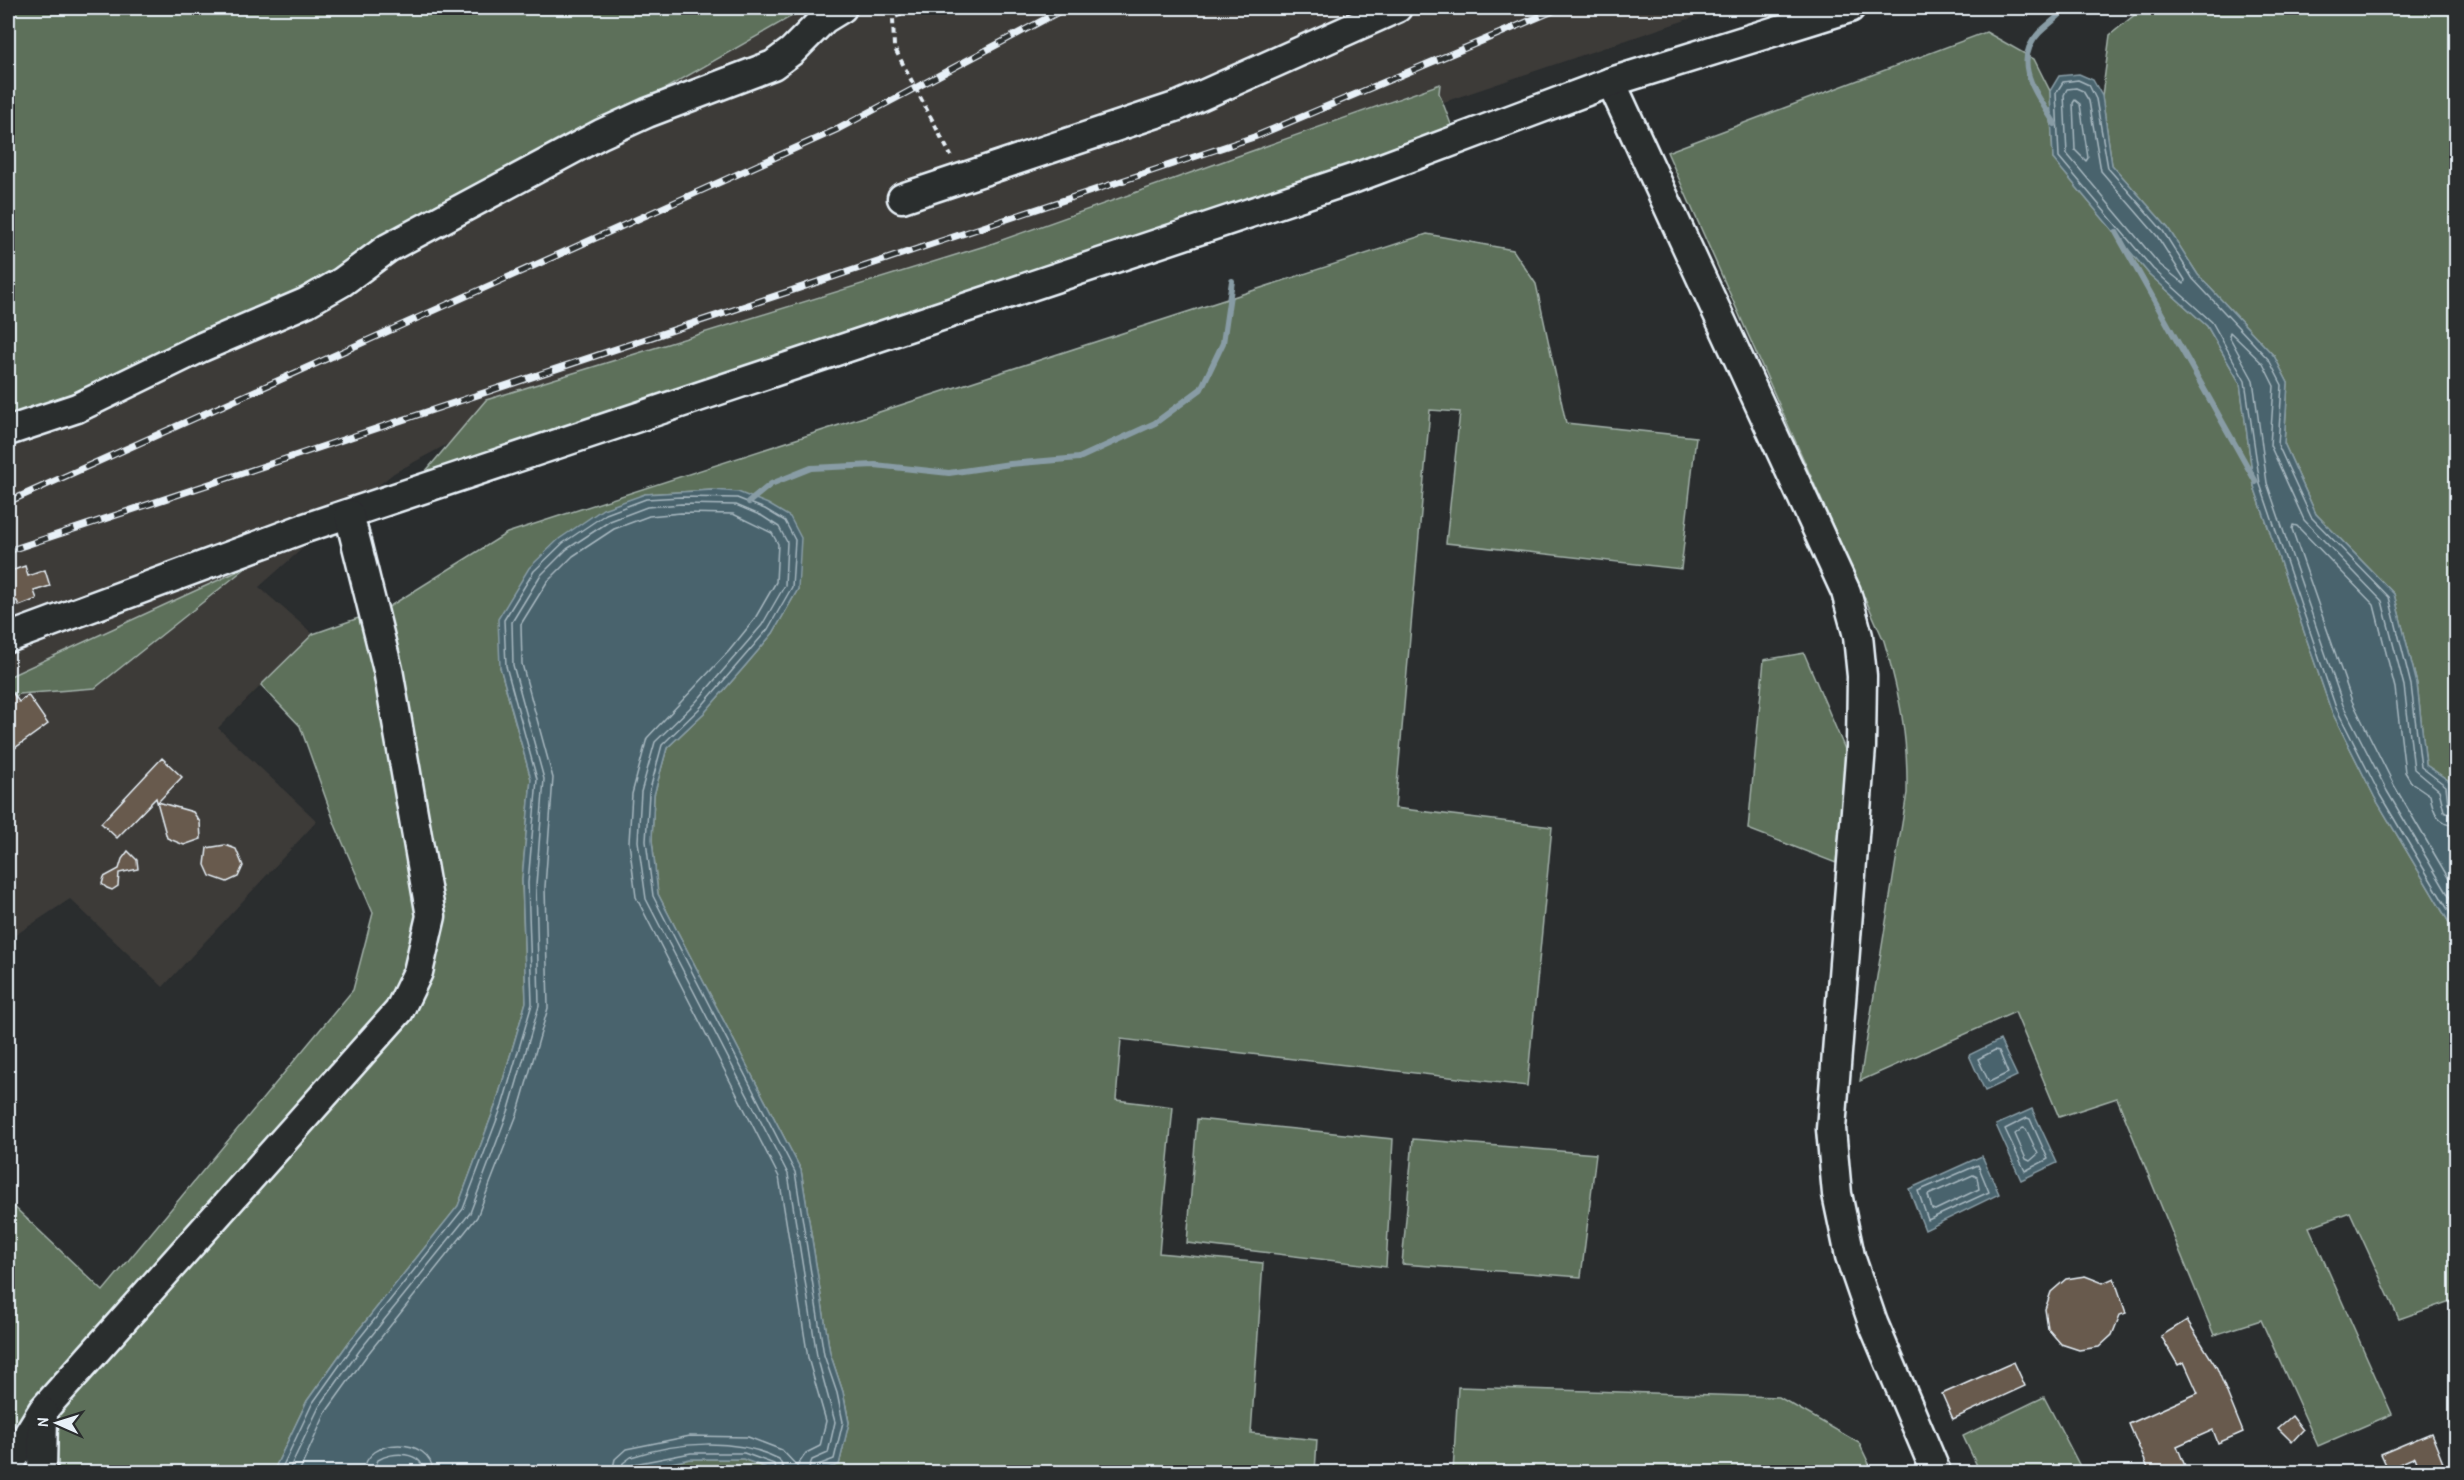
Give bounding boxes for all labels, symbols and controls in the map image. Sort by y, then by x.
north arrow [27,1393,87,1453]
text: N [31,1417,53,1427]

